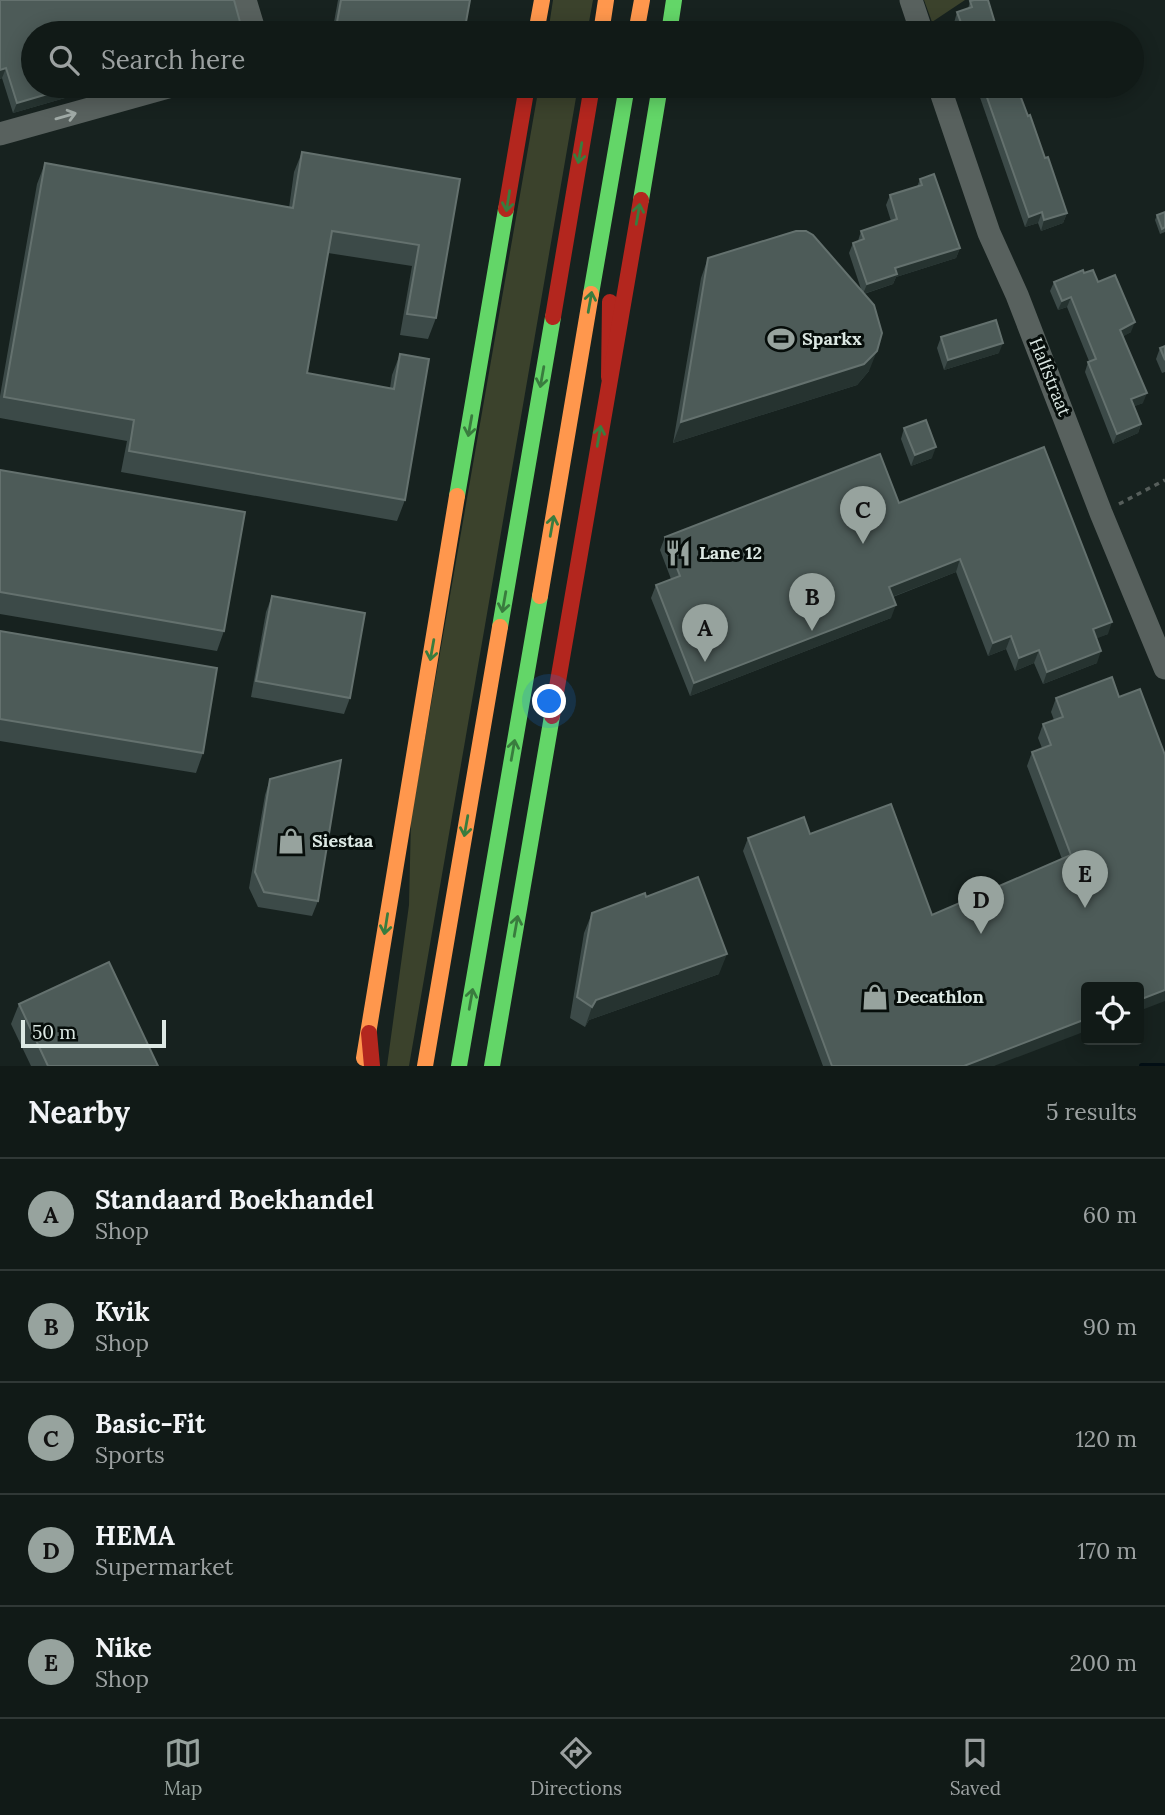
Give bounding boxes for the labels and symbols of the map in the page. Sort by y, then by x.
one-way arrow [54,108,76,121]
one-way arrow [573,141,586,164]
one-way arrow [501,189,514,212]
one-way arrow [632,203,645,226]
one-way arrow [584,291,597,314]
sports icon: Sparkx [766,324,796,354]
place label: Sparkx [802,327,862,350]
street label: Halfstraat [1024,334,1077,419]
one-way arrow [535,365,548,388]
one-way arrow [463,414,476,437]
one-way arrow [593,425,606,448]
pin: C [840,486,886,544]
one-way arrow [546,515,559,538]
restaurant icon: Lane 12 [663,538,693,568]
place label: Lane 12 [699,541,762,564]
pin: B [789,573,835,631]
one-way arrow [497,590,510,612]
pin: A [682,604,728,662]
one-way arrow [425,638,438,661]
your location [532,684,566,718]
one-way arrow [507,739,520,762]
one-way arrow [459,814,472,837]
shop icon: Siestaa [276,826,306,856]
place label: Siestaa [312,829,374,852]
pin: E [1062,850,1108,908]
pin: D [958,876,1004,934]
one-way arrow [379,912,392,935]
one-way arrow [510,915,523,938]
shop icon: Decathlon [860,982,890,1012]
place label: Decathlon [896,985,984,1008]
one-way arrow [465,988,478,1011]
scale bar [21,1017,166,1049]

